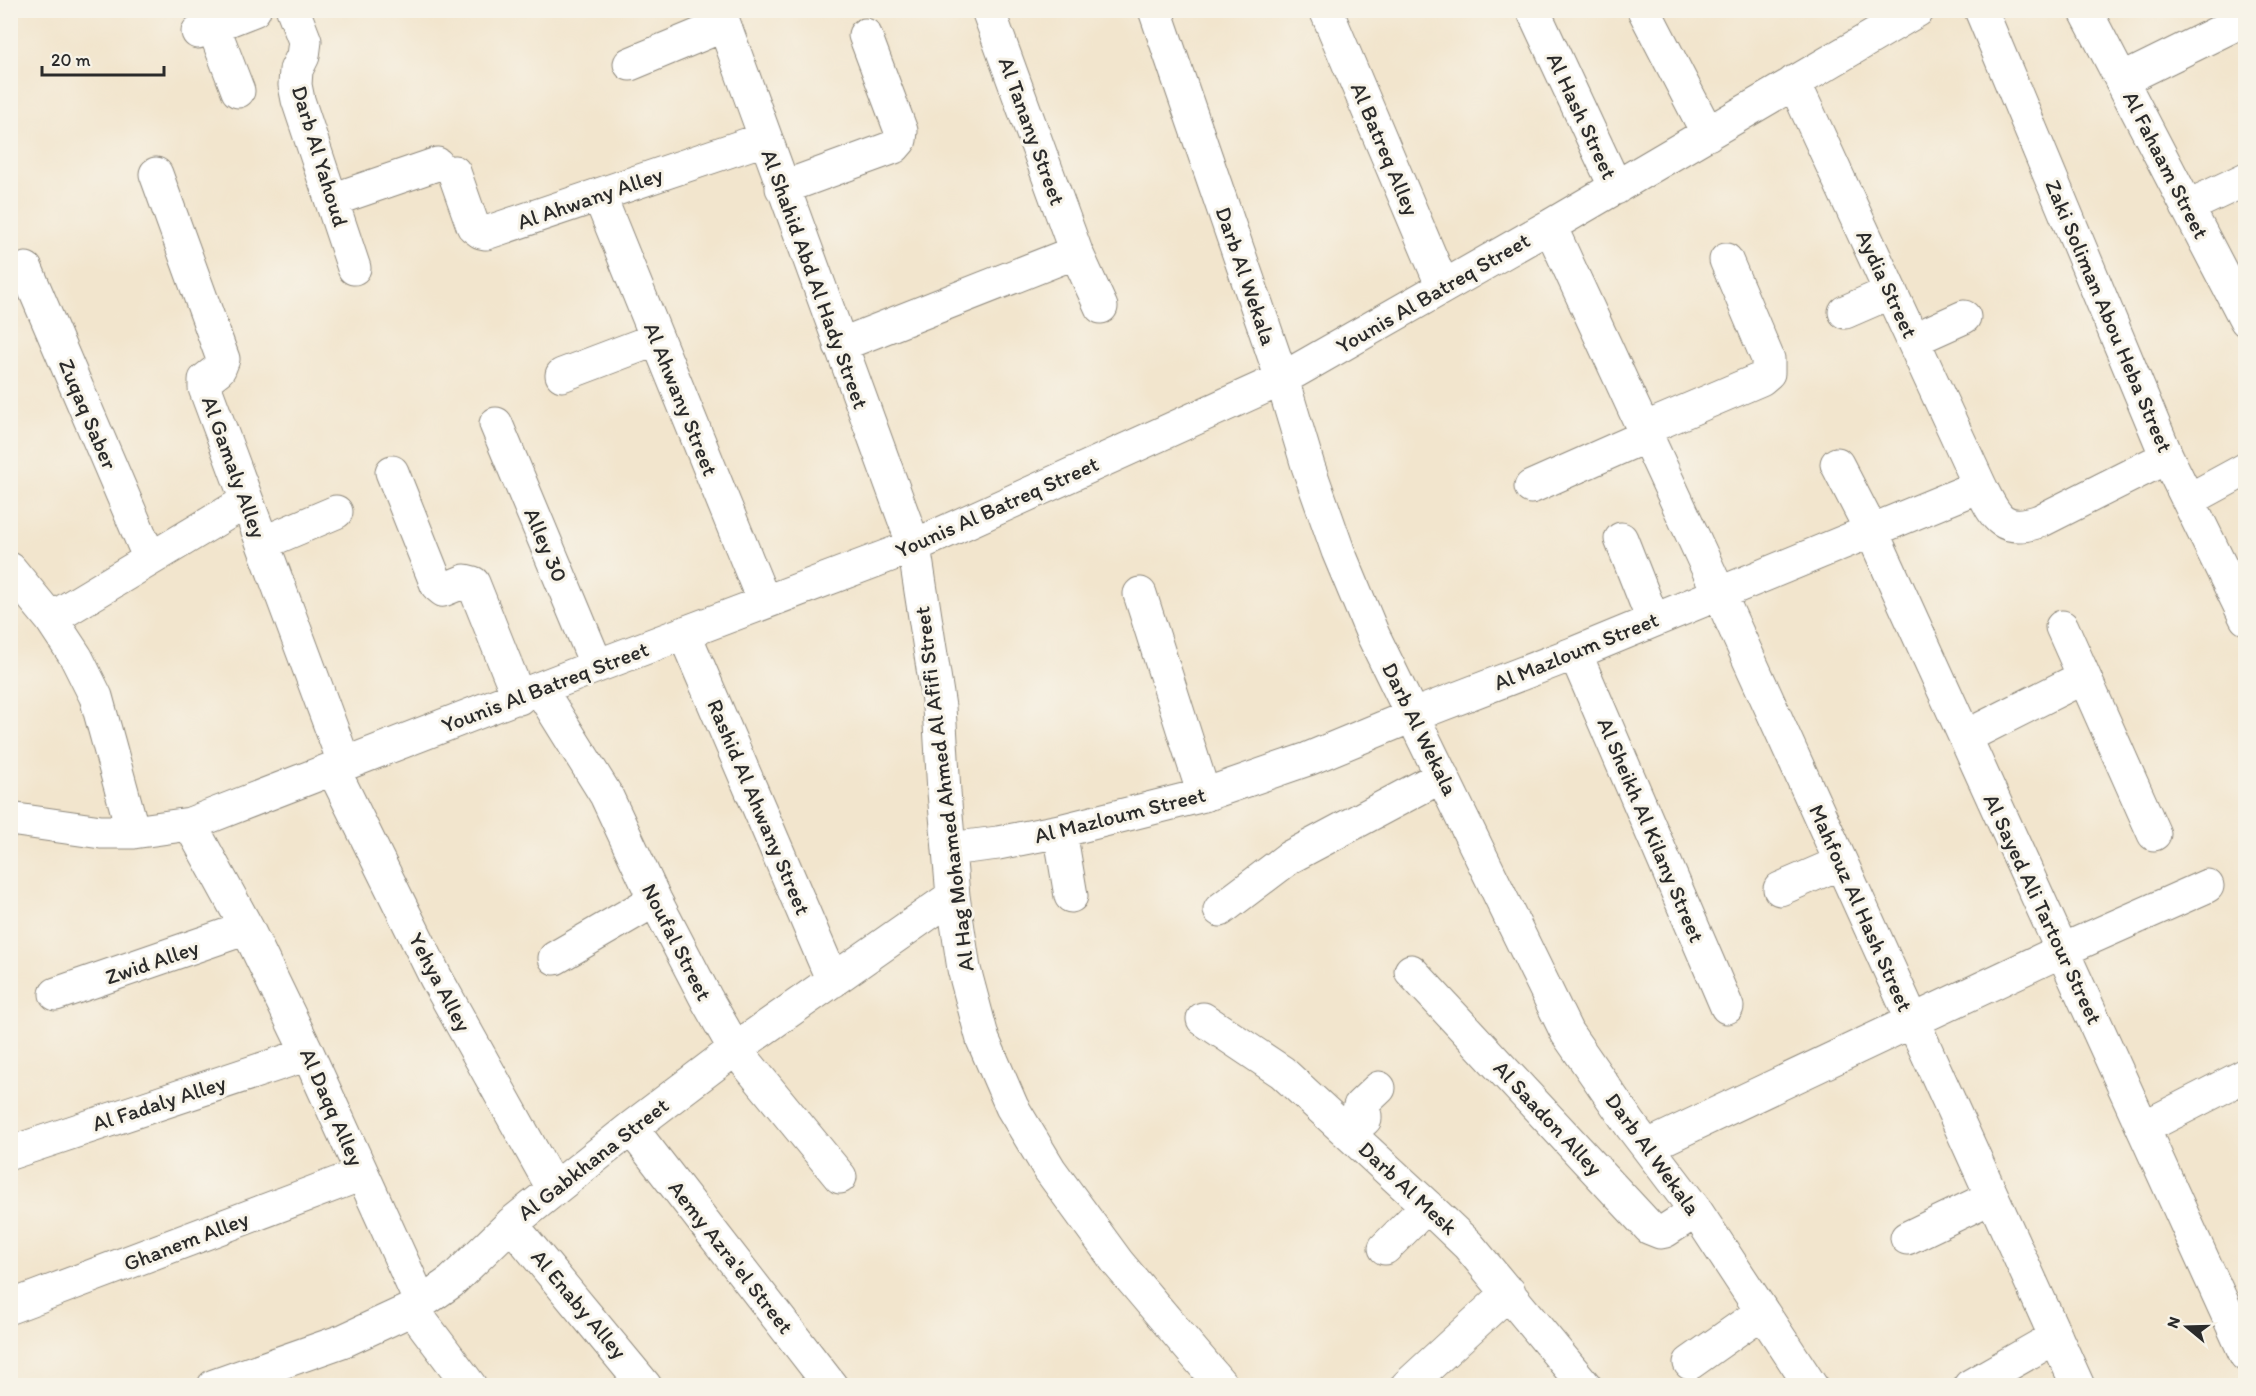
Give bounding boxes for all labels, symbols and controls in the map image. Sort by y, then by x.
scale bar [42,39,164,77]
street label: Al Hash Street [1541,48,1623,184]
text: 20 m [51,49,91,71]
street label: Al Tanany Street [993,53,1071,209]
street label: Al Batreq Alley [1345,78,1425,220]
street label: Darb Al Yahoud [286,82,354,230]
street label: Al Fahaam Street [2117,87,2215,243]
street label: Al Shahid Abd Al Hady Street [755,145,875,413]
street label: Al Ahwany Alley [514,160,667,236]
street label: Zaki Soliman Abou Heba Street [2039,176,2179,456]
street label: Darb Al Wekala [1210,203,1283,349]
street label: Younis Al Batreq Street [1331,226,1535,360]
street label: Aydia Street [1850,226,1924,342]
street label: Al Ahwany Street [638,318,724,480]
street label: Zuqaq Saber [53,355,123,474]
street label: Al Gamaly Alley [196,392,272,542]
street label: Younis Al Batreq Street [891,450,1103,564]
street label: Alley 30 [518,504,574,586]
street label: Al Hag Mohamed Ahmed Al Afifi Street [908,605,980,973]
street label: Al Mazloum Street [1490,606,1662,696]
street label: Younis Al Batreq Street [438,635,652,739]
street label: Darb Al Wekala [1376,658,1464,801]
street label: Rashid Al Ahwany Street [701,695,817,919]
street label: Al Sheikh Al Kilany Street [1591,714,1711,946]
street label: Al Mazloum Street [1032,781,1208,849]
street label: Al Sayed Ali Tartour Street [1978,789,2108,1029]
street label: Mahfouz Al Hash Street [1803,800,1919,1016]
street label: Noufal Street [636,879,718,1005]
street label: Yehya Alley [403,928,478,1037]
street label: Zwid Alley [102,933,203,991]
street label: Al Daqq Alley [294,1044,370,1171]
street label: Al Saadon Alley [1488,1055,1609,1182]
street label: Al Fadaly Alley [89,1069,230,1137]
street label: Darb Al Wekala [1600,1087,1707,1221]
street label: Al Gabkhana Street [512,1092,674,1226]
street label: Darb Al Mesk [1353,1135,1463,1241]
street label: Aemy Azra'el Street [663,1175,799,1339]
street label: Ghanem Alley [120,1205,253,1277]
street label: Al Enaby Alley [525,1244,633,1365]
north arrow [2157,1297,2217,1357]
text: N [2163,1314,2184,1330]

